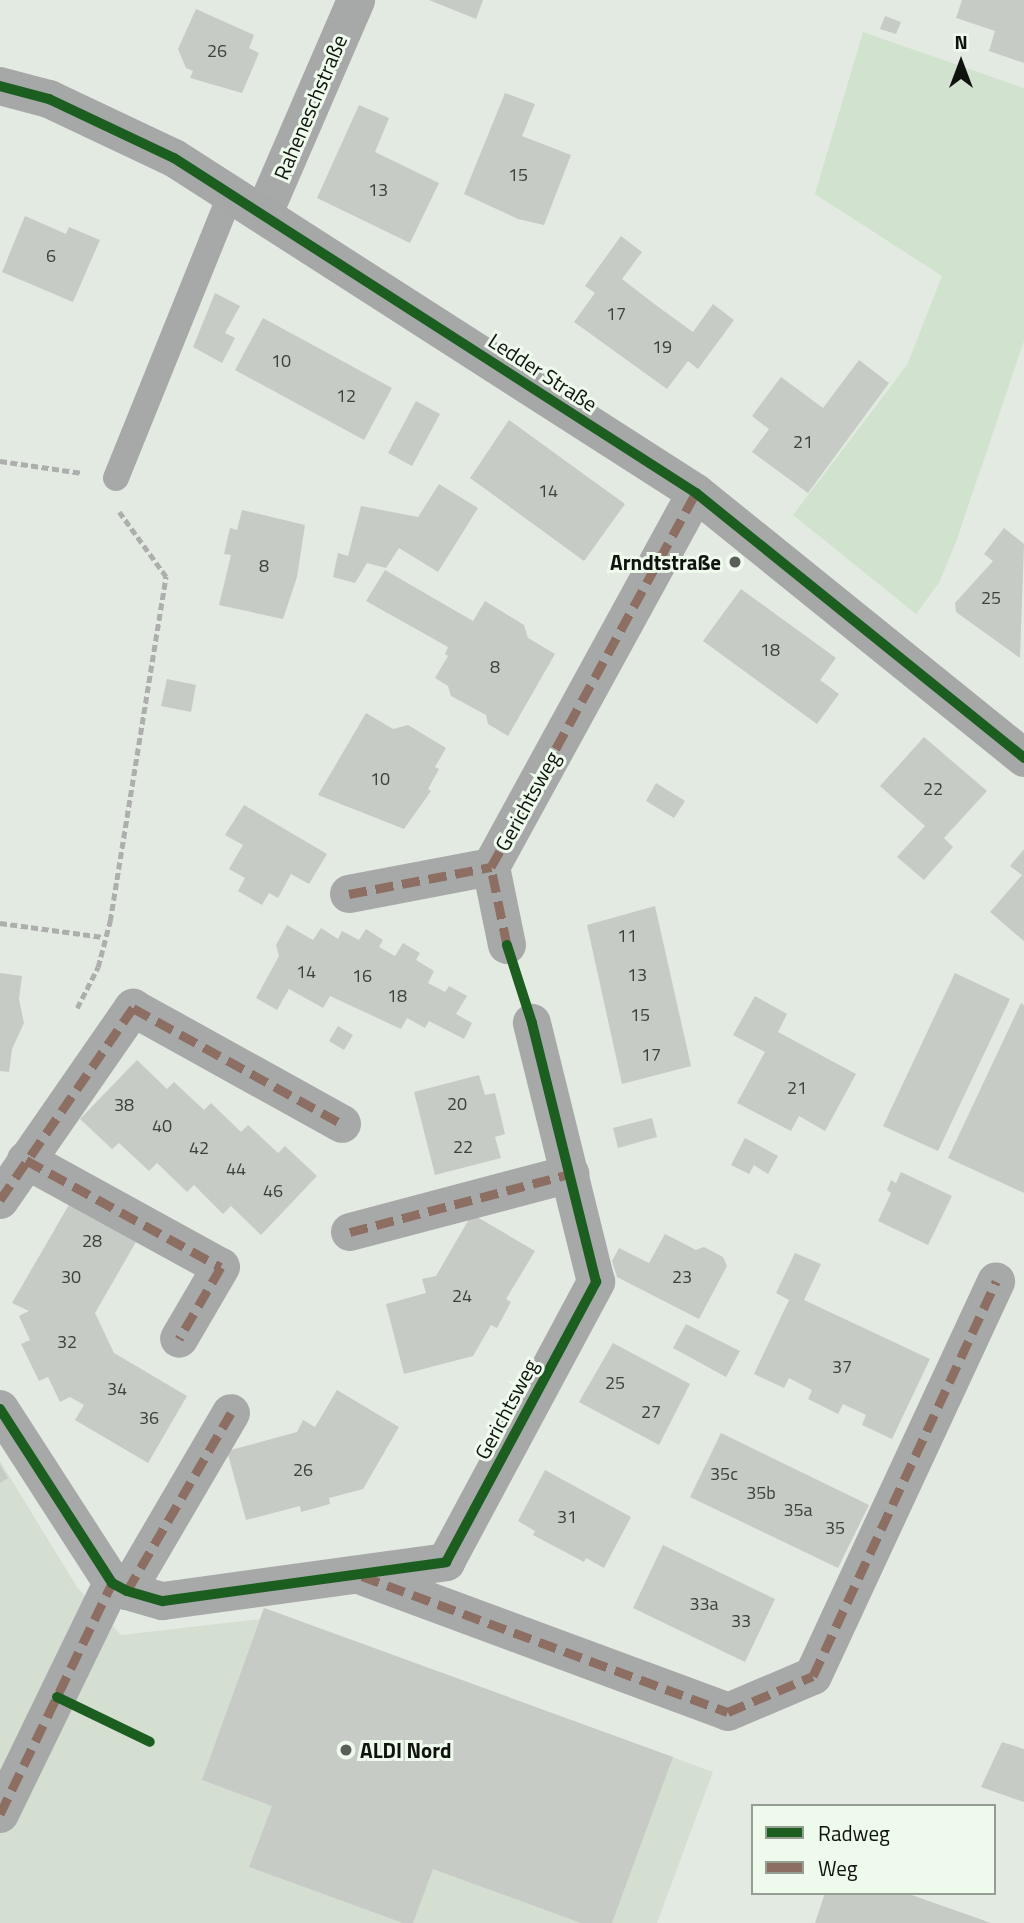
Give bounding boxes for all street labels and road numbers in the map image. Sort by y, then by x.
street label: Raheneschstraße [268,31,352,183]
street label: Ledder Straße [484,328,602,416]
street label: Gerichtsweg [489,747,565,855]
street label: Gerichtsweg [469,1354,543,1464]

